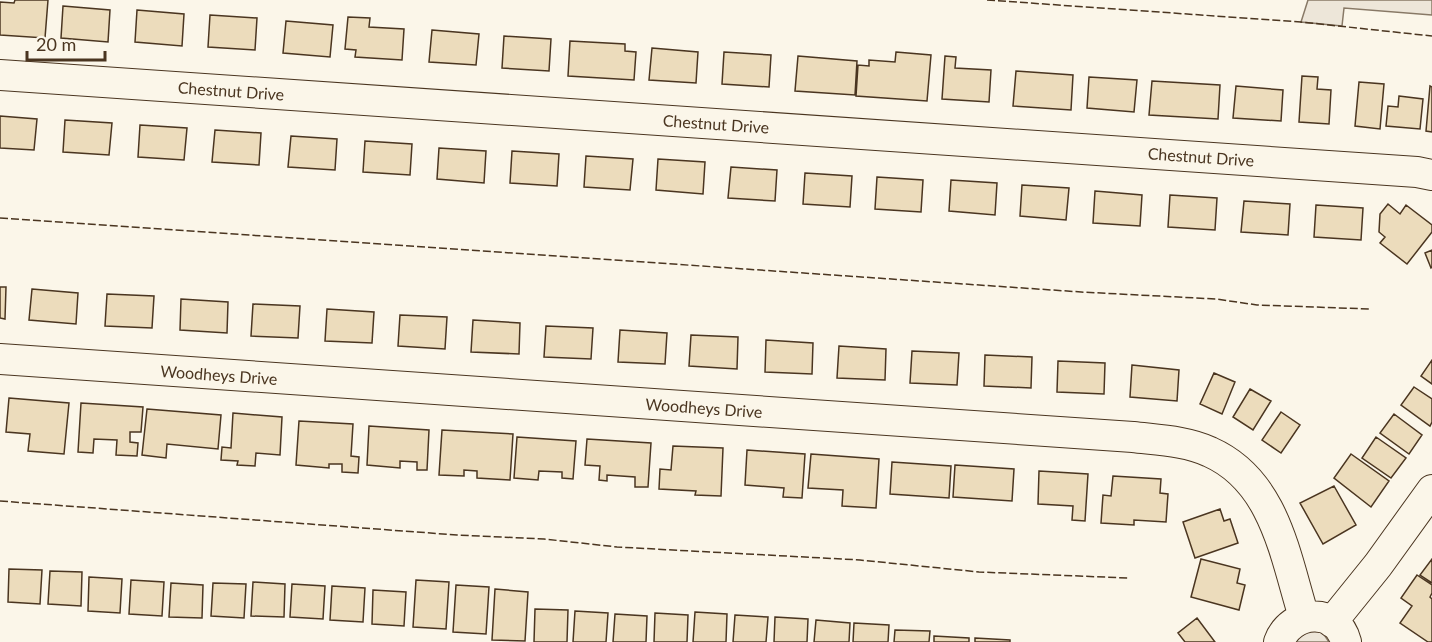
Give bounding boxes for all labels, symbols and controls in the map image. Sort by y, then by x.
scale bar [27,24,105,62]
text: 20 m [36,33,76,55]
street label: Chestnut Drive [177,77,285,104]
street label: Chestnut Drive [662,110,770,137]
street label: Chestnut Drive [1147,143,1255,170]
street label: Woodheys Drive [160,361,278,388]
street label: Woodheys Drive [645,394,763,421]

